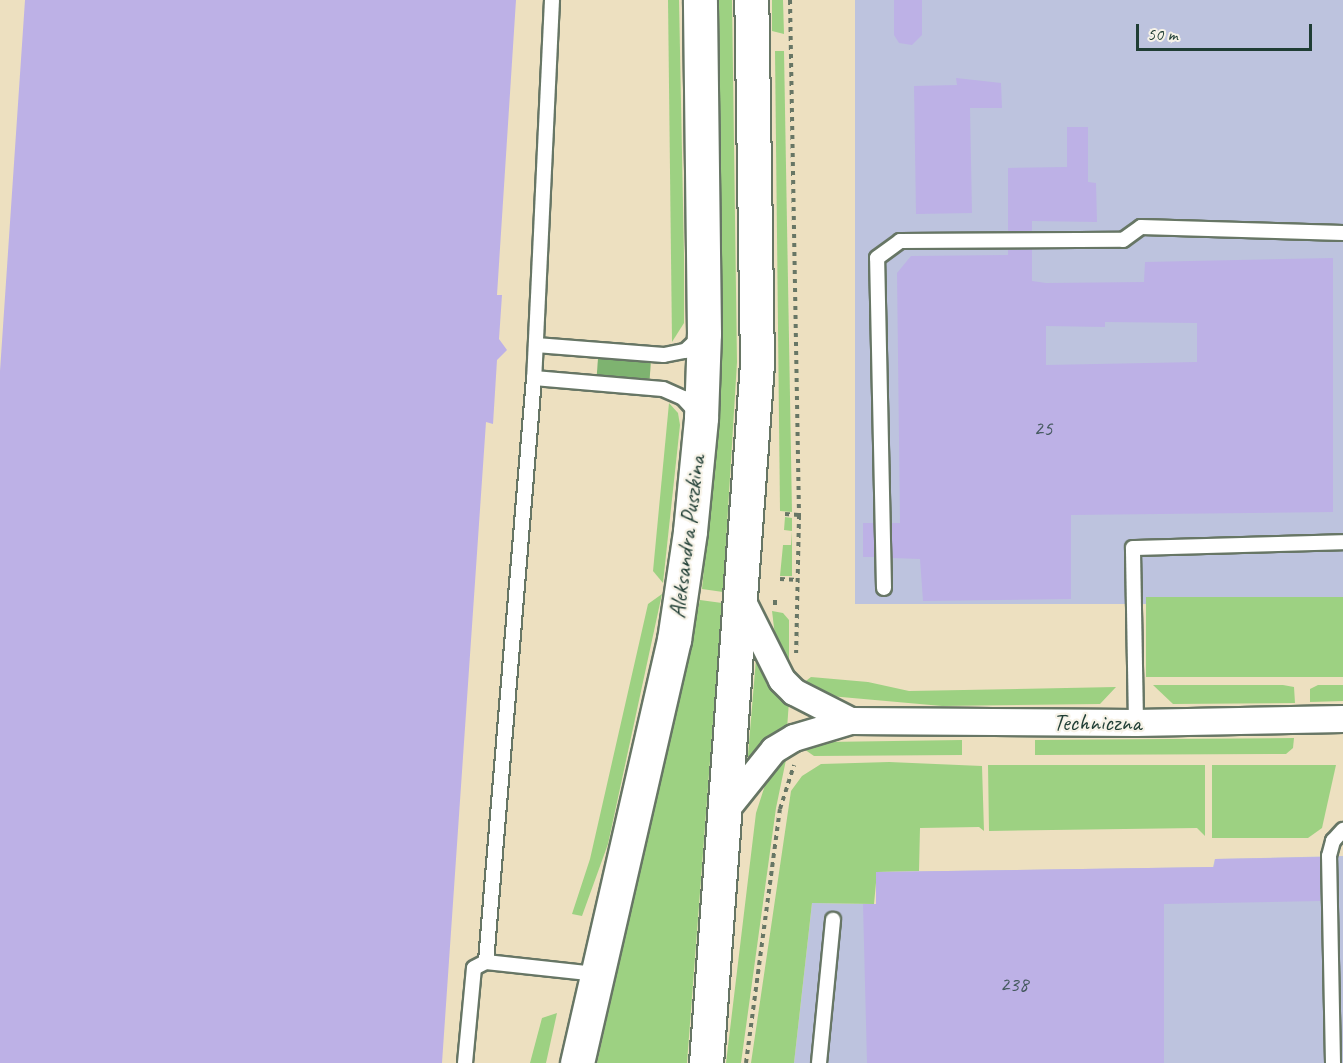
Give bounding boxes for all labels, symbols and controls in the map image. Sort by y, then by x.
scale bar [1139,12,1314,50]
text: 50 m [1147,23,1178,45]
house number: 25 [1034,415,1052,441]
street label: Aleksandra Puszkina [663,454,711,620]
street label: Techniczna [1053,709,1141,737]
house number: 238 [1000,971,1028,997]

